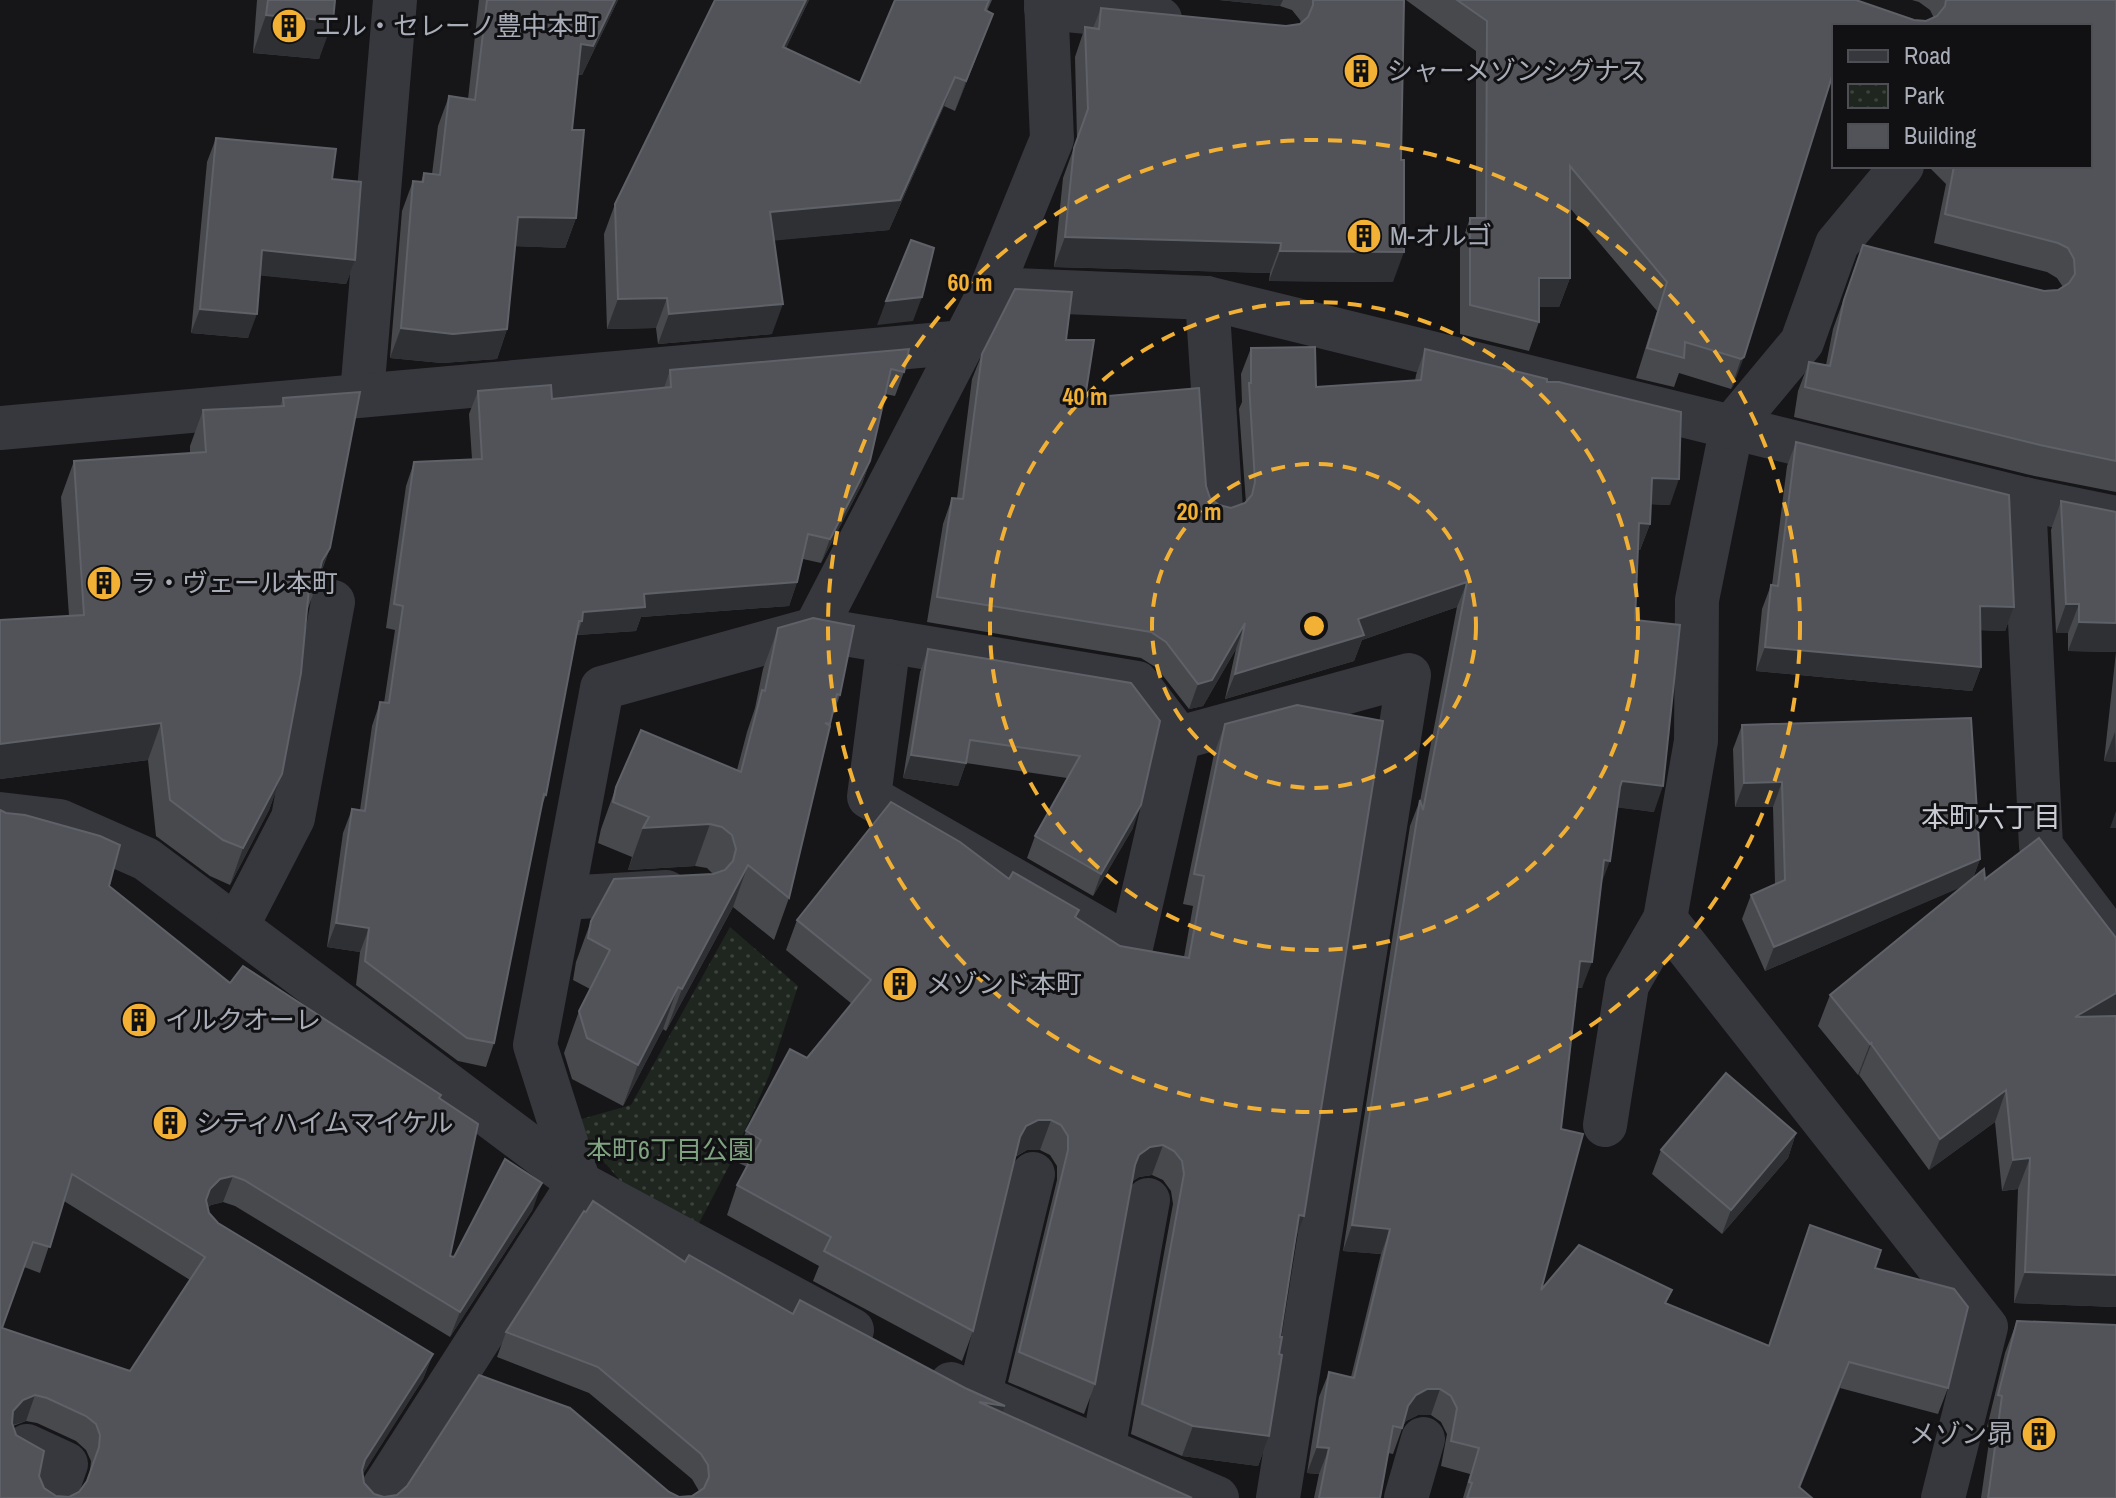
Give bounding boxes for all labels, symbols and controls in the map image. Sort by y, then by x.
building icon: エル・セレーノ豊中本町 [270,7,308,45]
place label: エル・セレーノ豊中本町 [315,8,599,43]
legend [1832,24,2092,168]
text: Road [1904,39,1951,71]
building icon: シャーメゾンシグナス [1342,52,1380,90]
place label: シャーメゾンシグナス [1387,53,1646,88]
text: Park [1904,79,1945,111]
text: Building [1904,119,1976,151]
building icon: M-オルゴ [1345,217,1383,255]
place label: M-オルゴ [1390,218,1492,253]
text: 60 m [948,266,992,298]
text: 40 m [1063,380,1107,412]
text: 20 m [1177,495,1221,527]
building icon: ラ・ヴェール本町 [85,564,123,602]
place label: ラ・ヴェール本町 [130,565,338,600]
centre of rings [1300,612,1328,640]
district label: 本町六丁目 [1921,798,2061,836]
building icon: メゾンド本町 [881,965,919,1003]
place label: メゾンド本町 [926,966,1082,1001]
building icon: イルクオーレ [120,1001,158,1039]
place label: イルクオーレ [165,1002,321,1037]
building icon: シティハイムマイケル [151,1104,189,1142]
place label: シティハイムマイケル [196,1105,453,1140]
park label: 本町6丁目公園 [586,1132,754,1167]
building icon: メゾン昴 [2020,1415,2058,1453]
place label: メゾン昴 [1909,1416,2013,1451]

